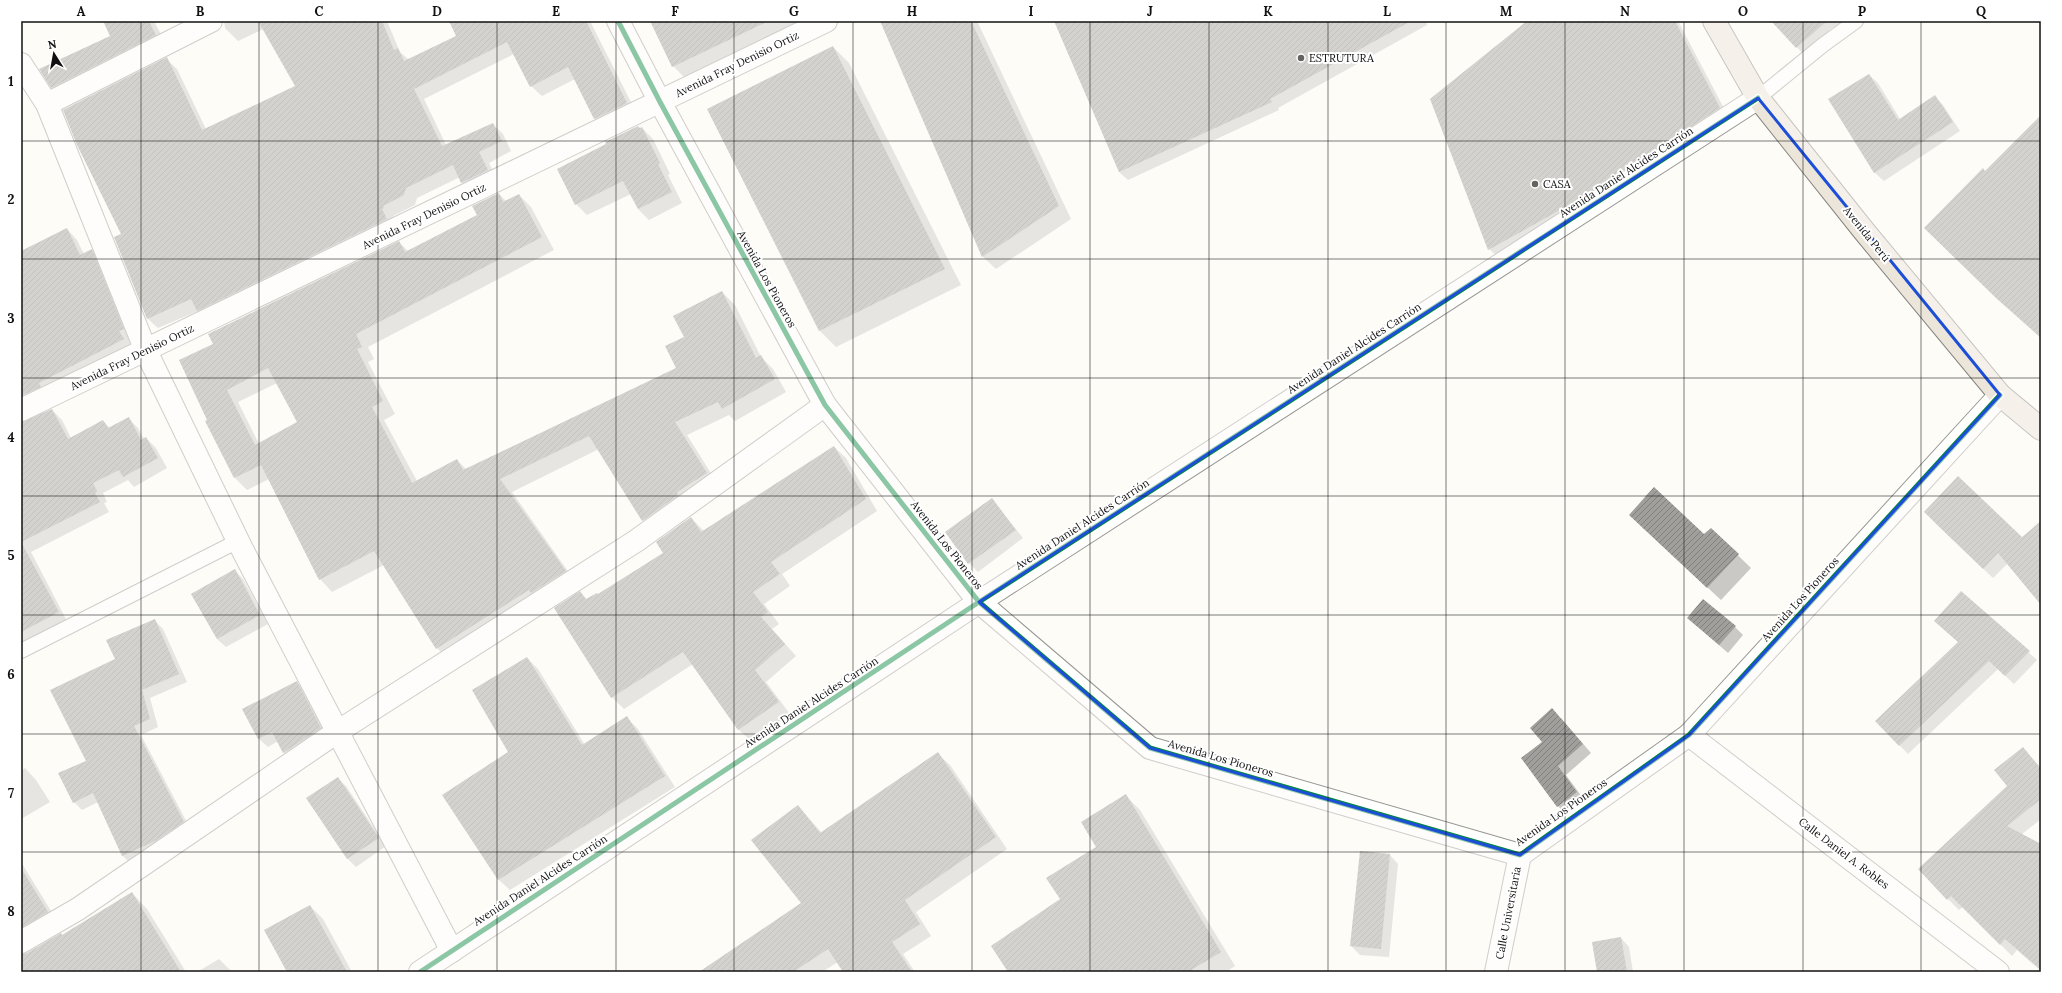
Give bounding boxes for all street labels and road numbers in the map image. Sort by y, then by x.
street label: Avenida Fray Denisio Ortiz [672,28,801,101]
street label: Avenida Daniel Alcides Carrión [1556,123,1696,221]
street label: Avenida Fray Denisio Ortiz [359,180,488,253]
street label: Avenida Perú [1840,203,1894,265]
street label: Avenida Los Pioneros [734,227,800,330]
street label: Avenida Daniel Alcides Carrión [1284,299,1424,397]
street label: Avenida Fray Denisio Ortiz [67,321,196,394]
street label: Avenida Daniel Alcides Carrión [1012,475,1152,573]
street label: Avenida Los Pioneros [907,497,986,592]
street label: Avenida Los Pioneros [1758,554,1842,645]
street label: Avenida Daniel Alcides Carrión [741,653,881,751]
street label: Avenida Los Pioneros [1166,736,1275,780]
street label: Avenida Los Pioneros [1512,775,1610,850]
street label: Calle Daniel A. Robles [1796,814,1892,892]
street label: Avenida Daniel Alcides Carrión [470,831,610,929]
street label: Calle Universitaria [1492,865,1524,961]

